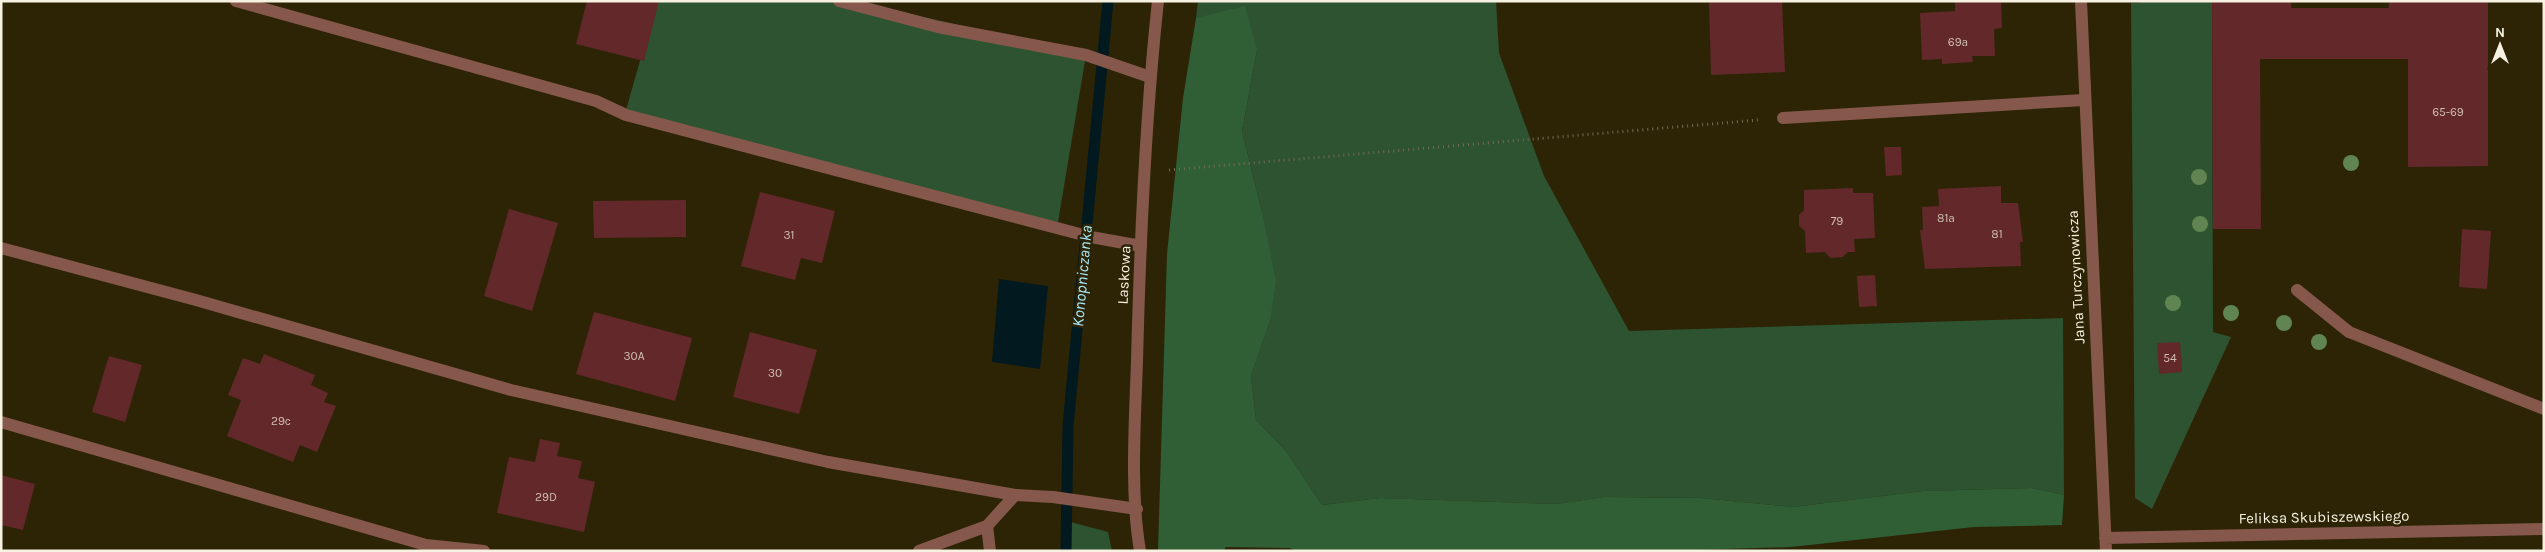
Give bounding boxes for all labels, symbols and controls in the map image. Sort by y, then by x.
north arrow [2475,20,2525,70]
text: N [2495,24,2505,41]
house number: 69a [1948,35,1968,49]
house number: 65-69 [2432,105,2464,119]
street label: Jana Turczynowicza [2064,210,2088,344]
house number: 81a [1937,211,1955,225]
house number: 79 [1831,214,1843,228]
water label: Konopniczanka [1068,224,1096,328]
house number: 81 [1991,227,2003,241]
house number: 31 [783,228,795,242]
street label: Laskowa [1113,245,1135,305]
house number: 30A [623,349,645,363]
house number: 54 [2163,351,2177,365]
house number: 30 [768,366,782,380]
house number: 29c [271,414,291,428]
house number: 29D [535,490,557,504]
street label: Feliksa Skubiszewskiego [2239,507,2409,527]

